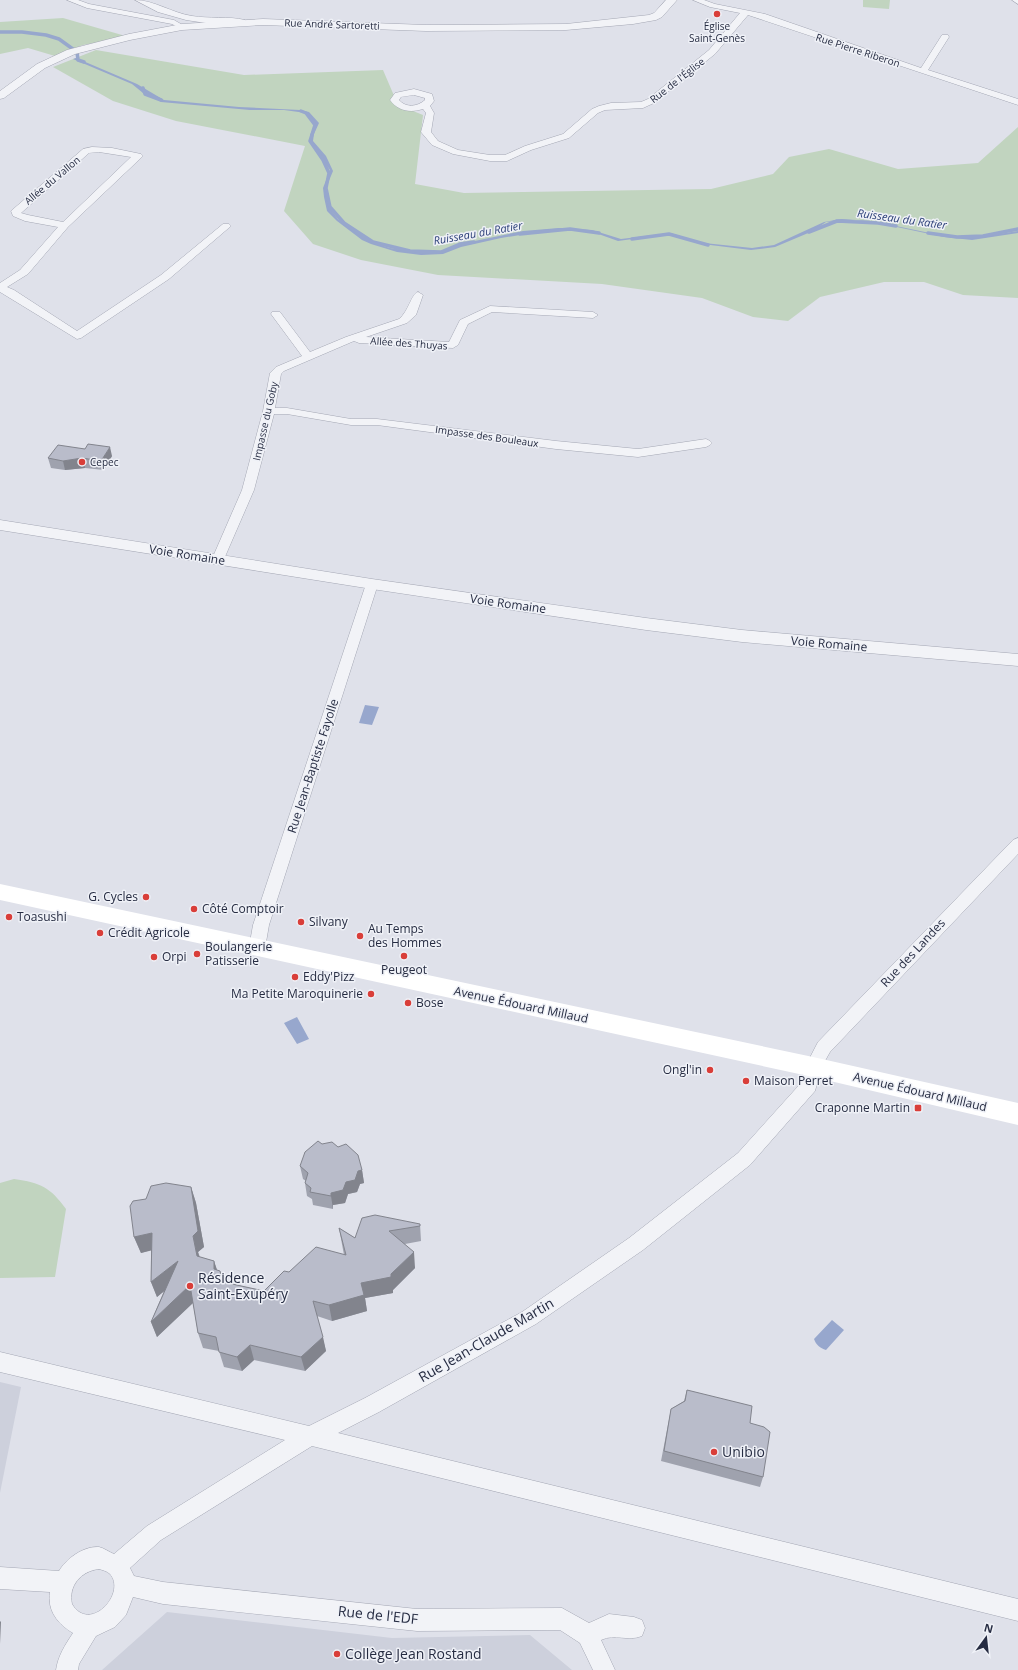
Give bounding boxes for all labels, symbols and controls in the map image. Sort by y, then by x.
marker: Église Saint-Genès [712,9,722,19]
street label: Rue André Sartoretti [284,15,380,33]
place label: Église Saint-Genès [689,19,745,45]
street label: Rue Pierre Riberon [814,30,902,70]
street label: Rue de l'Église [647,54,708,106]
street label: Allée du Vallon [21,153,83,207]
water label: Ruisseau du Ratier [856,205,948,232]
water label: Ruisseau du Ratier [432,217,524,248]
street label: Allée des Thuyas [370,333,448,353]
street label: Impasse du Goby [249,379,281,462]
street label: Impasse des Bouleaux [434,422,540,450]
place label: Cepec [90,455,119,469]
marker: Cepec [77,457,87,467]
street label: Voie Romaine [148,540,227,569]
street label: Voie Romaine [469,590,548,617]
street label: Voie Romaine [790,632,868,655]
street label: Rue Jean-Baptiste Fayolle [283,696,342,835]
place label: G. Cycles [88,888,138,905]
marker: G. Cycles [141,892,151,902]
place label: Côté Comptoir [202,900,284,917]
marker: Côté Comptoir [189,904,199,914]
place label: Toasushi [17,908,67,925]
marker: Toasushi [4,912,14,922]
place label: Silvany [309,913,349,930]
street label: Rue des Landes [877,915,949,991]
marker: Silvany [296,917,306,927]
place label: Au Temps des Hommes [368,920,442,951]
place label: Crédit Agricole [108,924,190,941]
marker: Crédit Agricole [95,928,105,938]
marker: Au Temps des Hommes [355,931,365,941]
place label: Boulangerie Patisserie [205,938,273,969]
place label: Orpi [162,948,187,965]
marker: Boulangerie Patisserie [192,949,202,959]
marker: Peugeot [399,951,409,961]
marker: Orpi [149,952,159,962]
place label: Peugeot [381,961,427,978]
place label: Eddy'Pizz [303,968,355,985]
marker: Eddy'Pizz [290,972,300,982]
street label: Avenue Édouard Millaud [452,982,590,1027]
place label: Ma Petite Maroquinerie [231,985,363,1002]
marker: Ma Petite Maroquinerie [366,989,376,999]
place label: Bose [416,994,444,1011]
marker: Bose [403,998,413,1008]
place label: Ongl'in [663,1061,702,1078]
marker: Ongl'in [705,1065,715,1075]
street label: Avenue Édouard Millaud [852,1068,989,1115]
place label: Maison Perret [754,1072,833,1089]
marker: Maison Perret [741,1076,751,1086]
place label: Craponne Martin [815,1099,910,1116]
marker: Craponne Martin [913,1103,923,1113]
place label: Résidence Saint-Exupéry [198,1268,289,1303]
marker: Résidence Saint-Exupéry [185,1281,195,1291]
street label: Rue Jean-Claude Martin [415,1293,557,1386]
place label: Unibio [722,1442,765,1461]
marker: Unibio [709,1447,719,1457]
street label: Rue de l'EDF [337,1601,419,1628]
north arrow [966,1618,1006,1658]
text: N [982,1619,995,1636]
place label: Collège Jean Rostand [345,1644,482,1663]
marker: Collège Jean Rostand [332,1649,342,1659]

